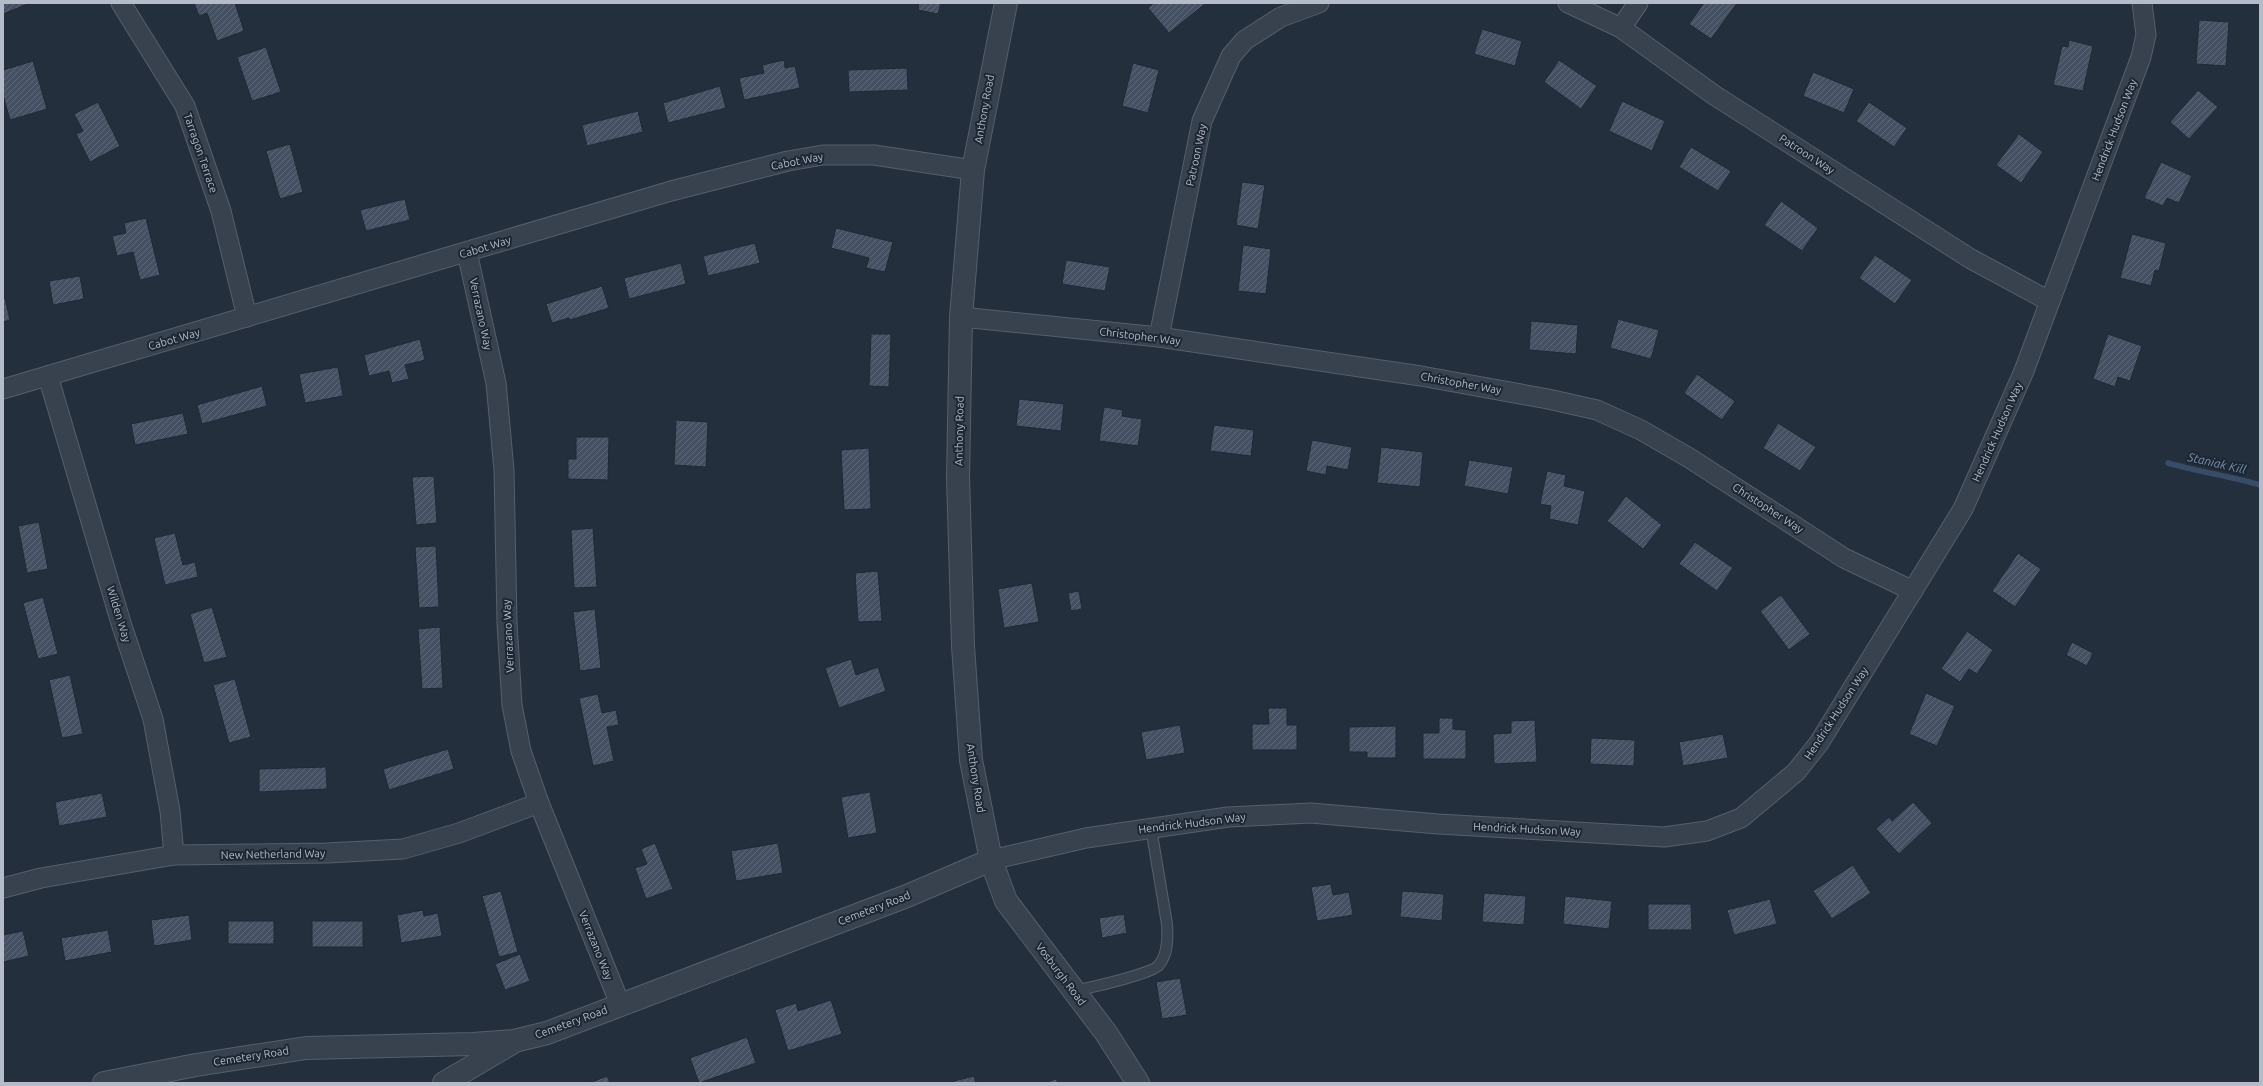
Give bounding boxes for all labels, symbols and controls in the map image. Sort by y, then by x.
street label: Anthony Road [972,74,996,144]
street label: Hendrick Hudson Way [2089,77,2139,182]
street label: Tarragon Terrace [182,111,220,195]
street label: Patroon Way [1184,122,1209,187]
street label: Patroon Way [1777,132,1837,177]
street label: Cabot Way [770,150,825,172]
street label: Cabot Way [458,233,513,260]
street label: Verrazano Way [467,277,495,352]
street label: Christopher Way [1099,325,1182,347]
street label: Cabot Way [147,326,202,352]
street label: Christopher Way [1420,370,1503,396]
street label: Hendrick Hudson Way [1970,380,2025,484]
street label: Anthony Road [952,396,966,466]
water label: Staniak Kill [2186,450,2248,476]
street label: Christopher Way [1730,481,1806,536]
street label: Wilden Way [105,584,133,644]
street label: Verrazano Way [500,598,516,673]
street label: Hendrick Hudson Way [1802,664,1871,761]
street label: Anthony Road [965,743,987,813]
street label: Hendrick Hudson Way [1138,810,1247,836]
street label: Hendrick Hudson Way [1473,820,1582,838]
street label: New Netherland Way [221,847,326,861]
street label: Cemetery Road [836,889,912,927]
street label: Verrazano Way [577,909,616,982]
street label: Vosburgh Road [1034,940,1088,1008]
street label: Cemetery Road [533,1003,609,1041]
street label: Cemetery Road [212,1044,290,1068]

